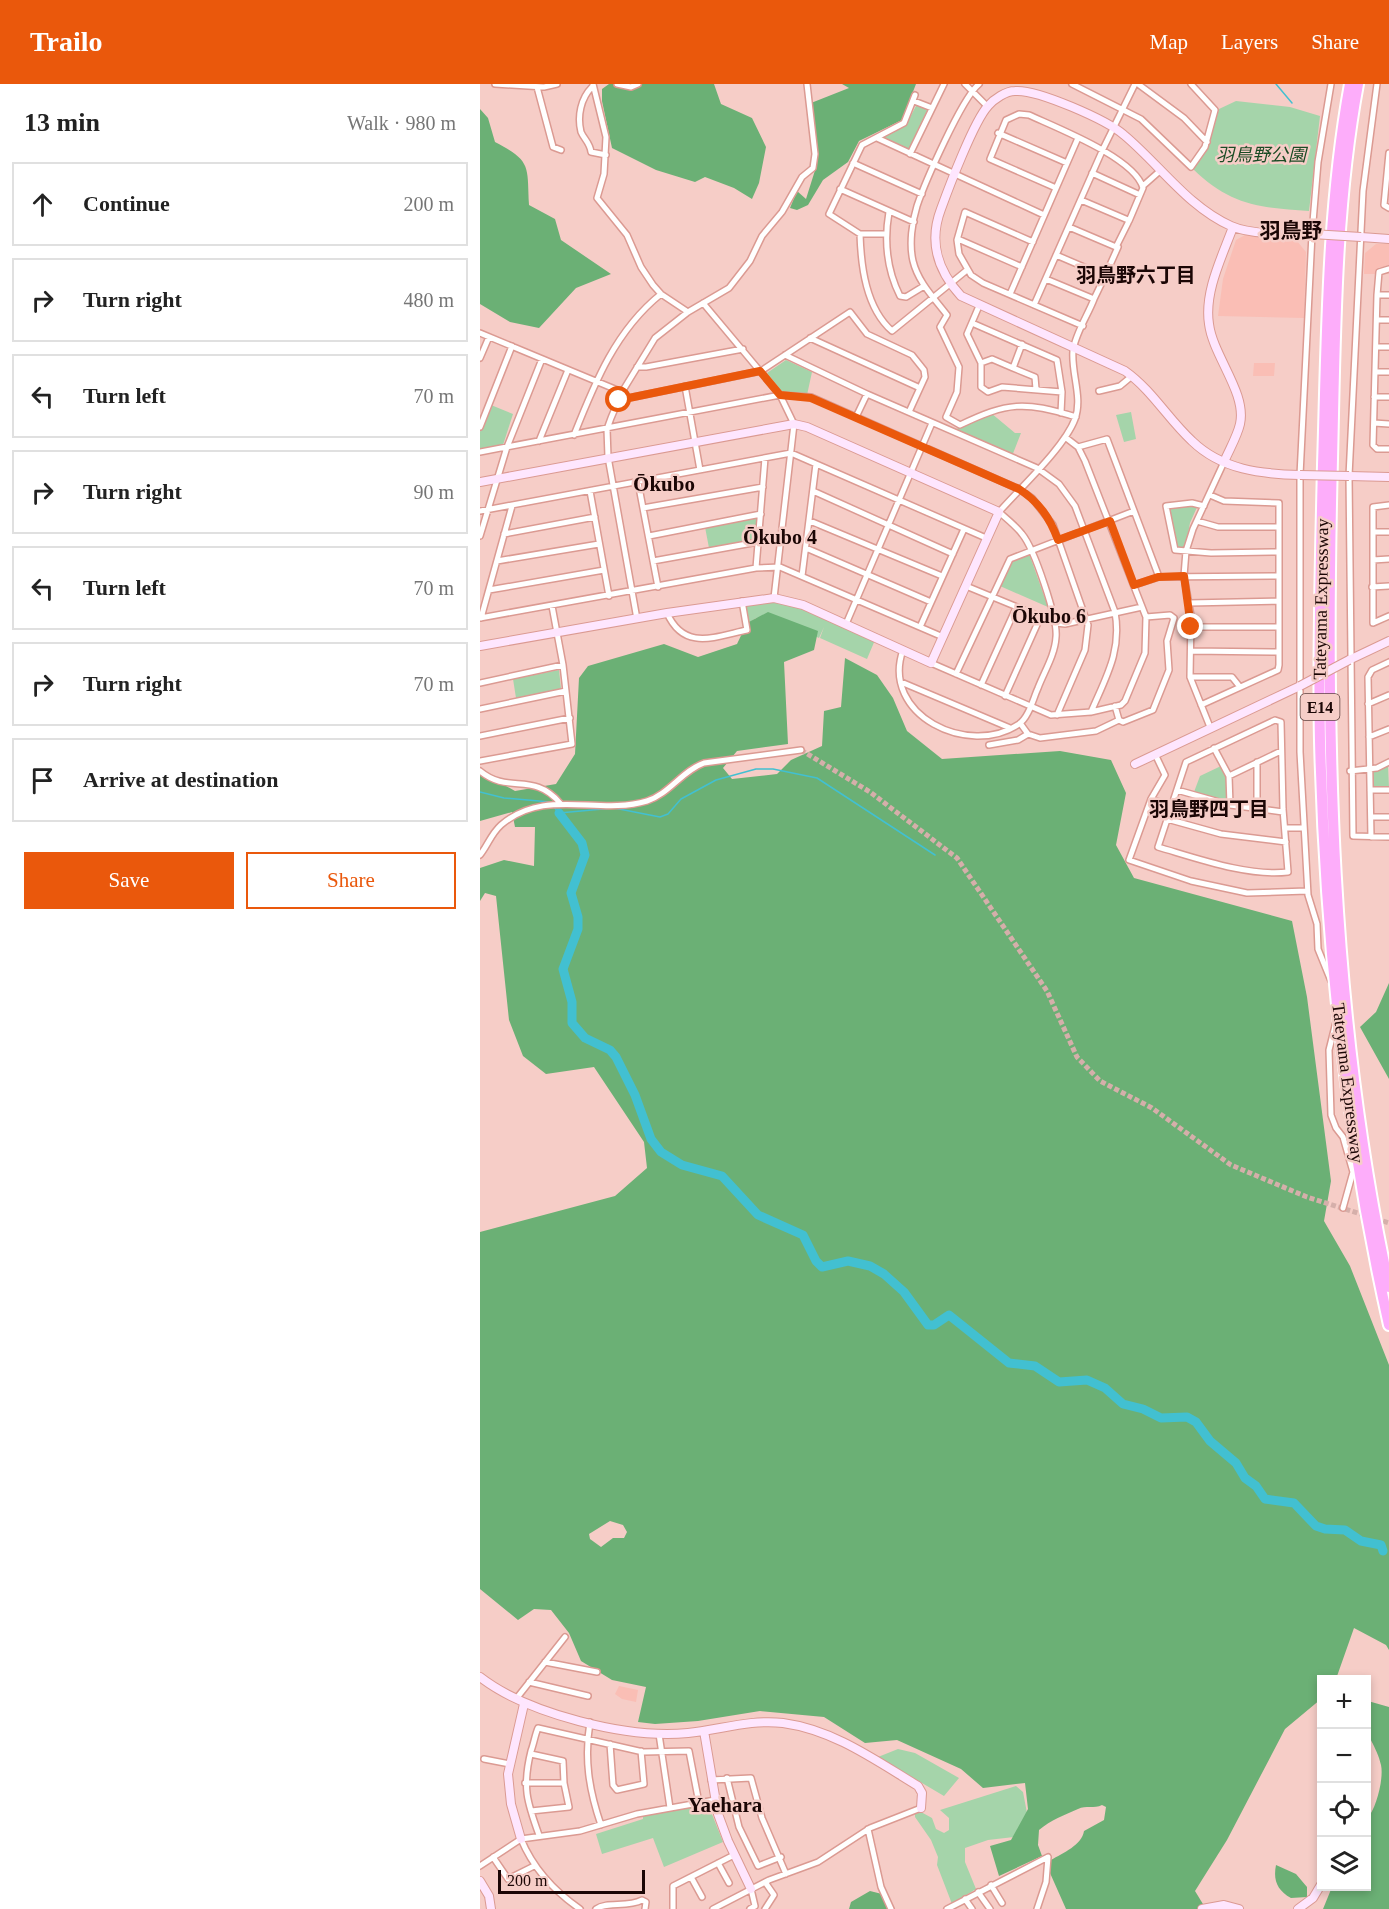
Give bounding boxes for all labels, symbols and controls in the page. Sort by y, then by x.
text: Trailo [30,26,103,57]
text: Map [1150,30,1188,54]
text: Layers [1221,30,1278,54]
text: Share [1311,30,1359,54]
text: 13 min [24,108,100,137]
text: Walk · 980 m [347,112,456,134]
park label: 羽鳥野公園 [1216,145,1309,165]
icon: ahead [26,188,59,221]
text: Continue [83,191,170,216]
text: 200 m [403,193,454,215]
district label: 羽鳥野 [1260,219,1323,243]
district label: 羽鳥野六丁目 [1076,264,1196,286]
icon: right [26,284,59,317]
text: Turn right [83,287,182,312]
text: 480 m [403,289,454,311]
icon: left [26,380,59,413]
text: Turn left [83,383,166,408]
text: 70 m [413,385,454,407]
route start [605,386,631,412]
district label: Ōkubo [633,472,695,496]
icon: right [26,476,59,509]
text: Turn right [83,479,182,504]
text: 90 m [413,481,454,503]
street label: Tateyama Expressway [1310,518,1332,680]
district label: Ōkubo 4 [743,526,817,548]
icon: left [26,572,59,605]
text: Turn left [83,575,166,600]
text: 70 m [413,577,454,599]
district label: Ōkubo 6 [1012,605,1086,627]
route end [1177,613,1203,639]
icon: right [26,668,59,701]
text: Turn right [83,671,182,696]
text: 70 m [413,673,454,695]
road number: E14 [1300,694,1340,720]
icon: arrive [26,764,59,797]
text: Arrive at destination [83,767,279,792]
district label: 羽鳥野四丁目 [1149,798,1269,820]
button: Save [24,852,234,909]
button: Share [246,852,456,909]
street label: Tateyama Expressway [1328,1002,1368,1164]
map controls [1317,1675,1371,1891]
button: + [1317,1675,1371,1729]
button: − [1317,1729,1371,1783]
button: locate [1317,1783,1371,1837]
district label: Yaehara [688,1793,763,1817]
button: layers [1317,1837,1371,1891]
scale bar [498,1867,645,1894]
text: 200 m [507,1872,547,1889]

